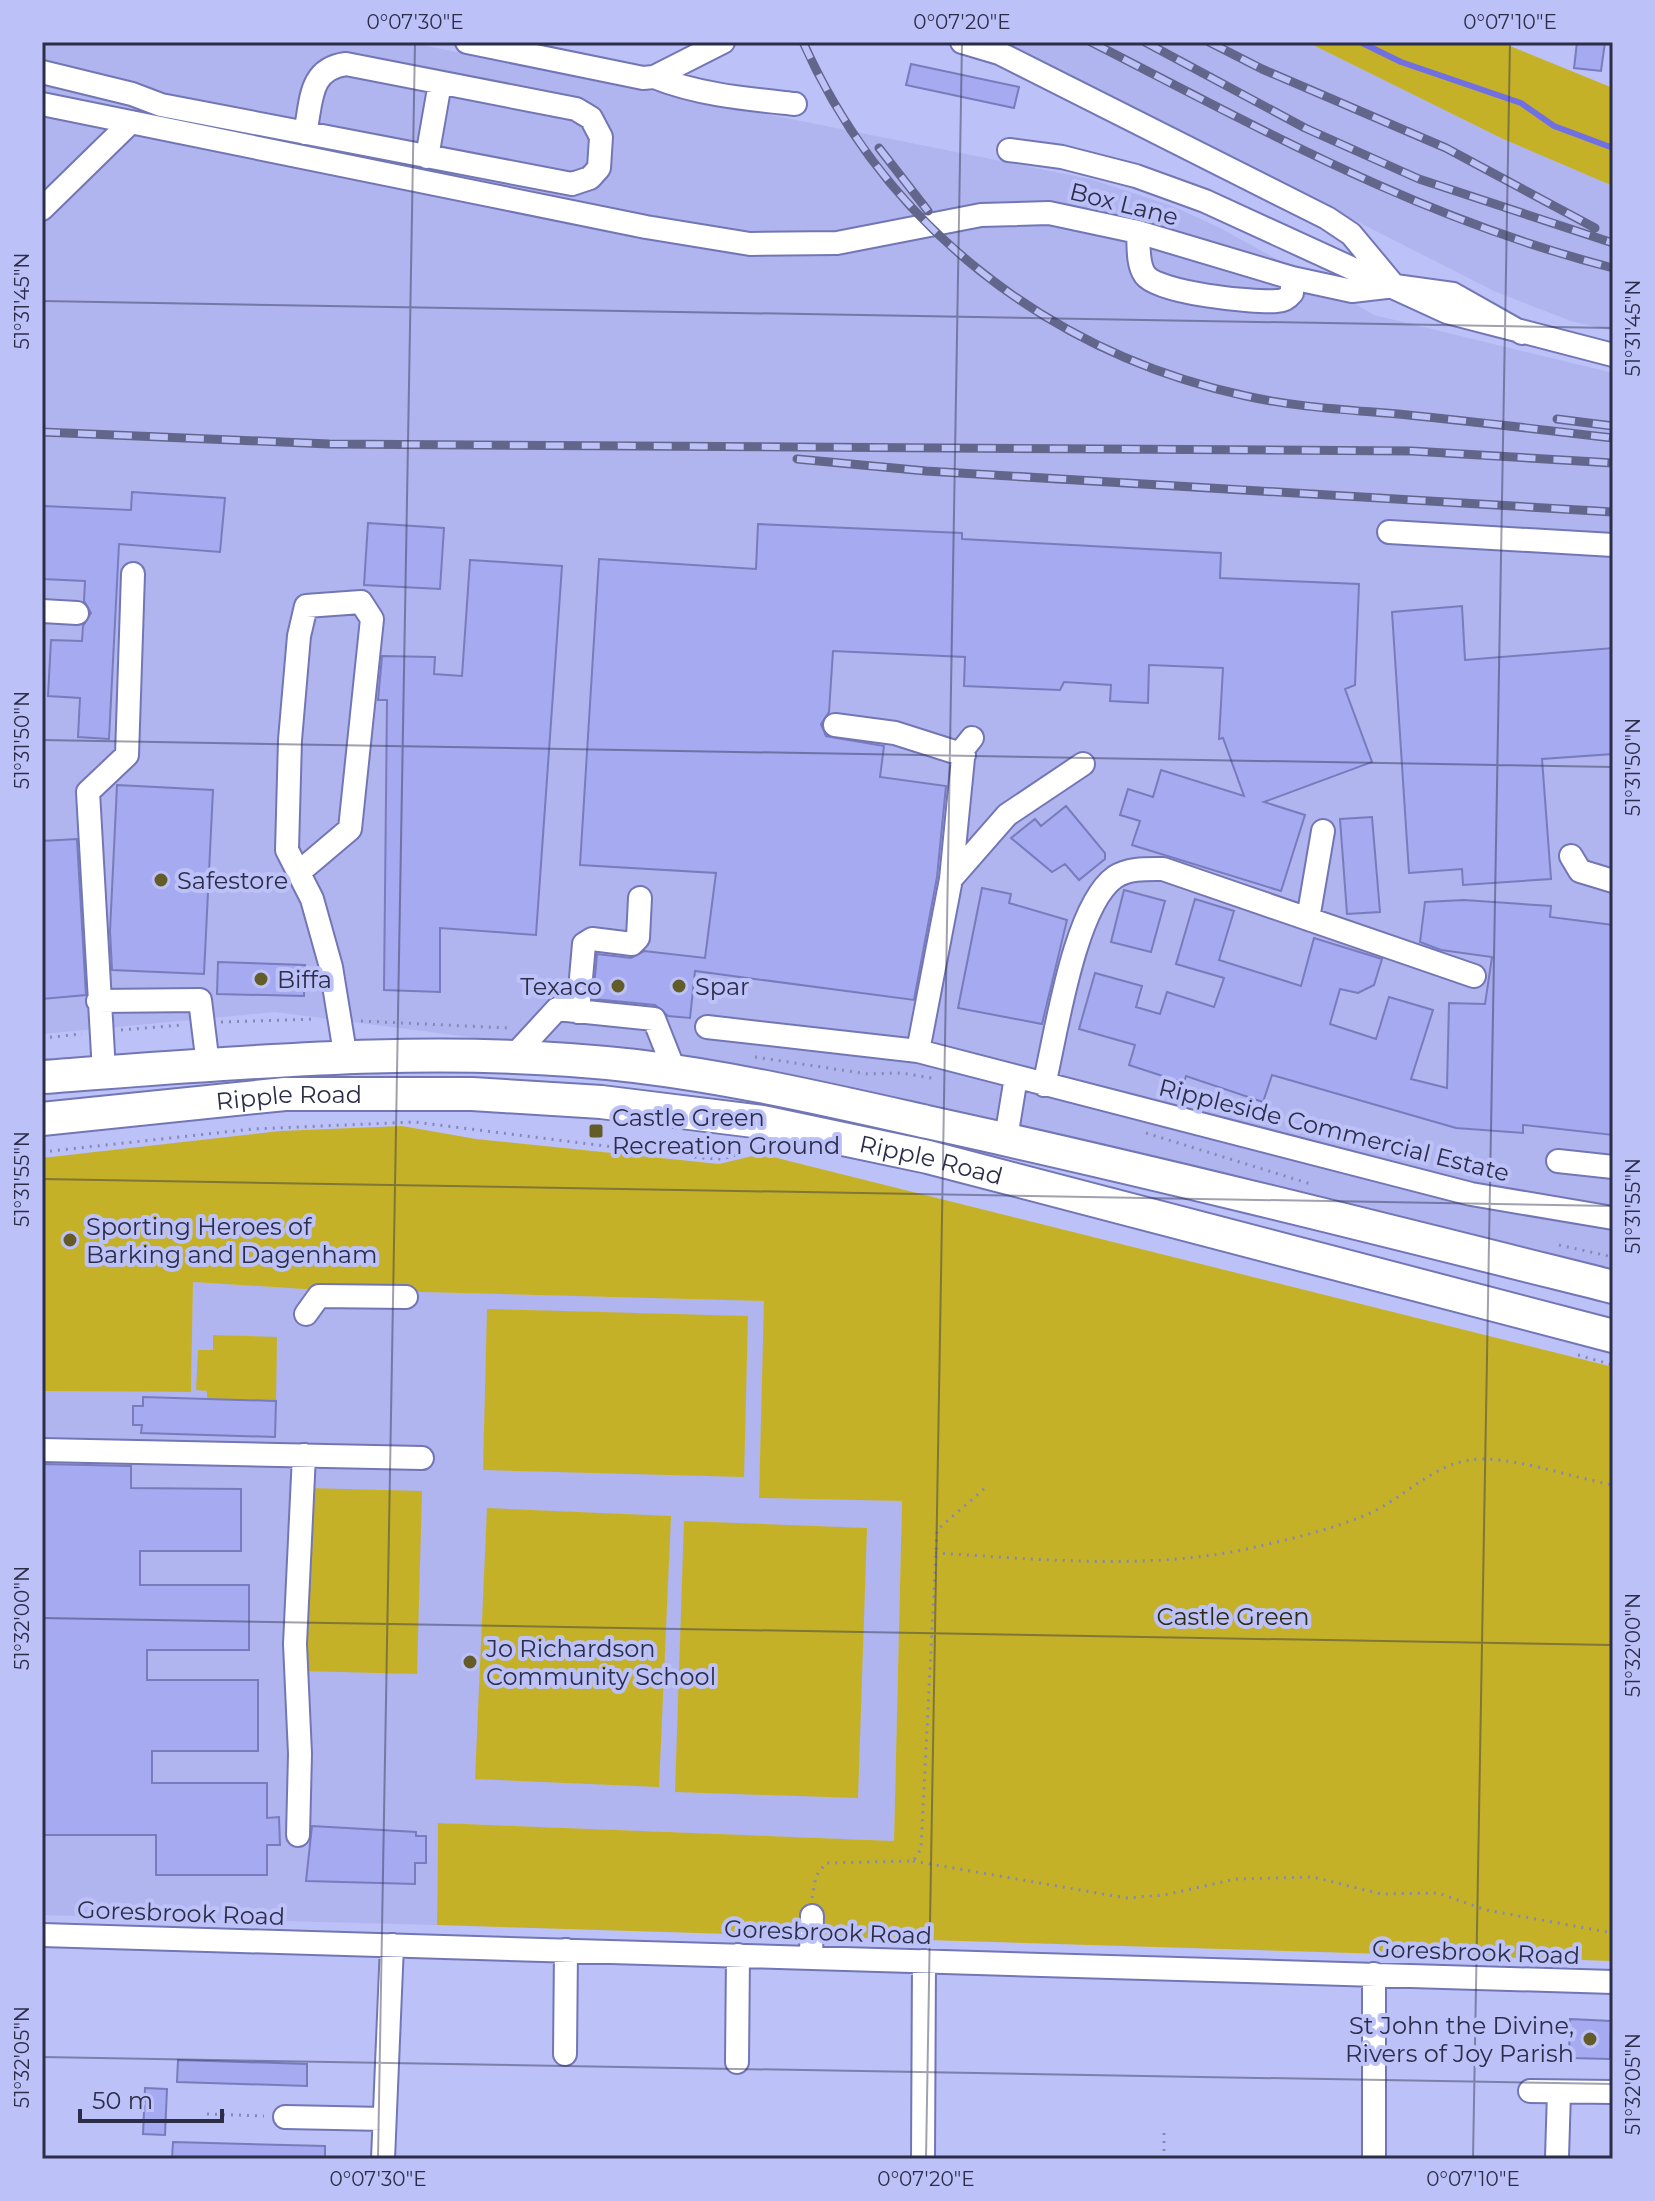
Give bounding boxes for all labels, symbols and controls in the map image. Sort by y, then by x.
text: 0°07'30"E [366,10,464,34]
text: 0°07'20"E [913,10,1011,34]
text: 0°07'10"E [1463,10,1557,34]
street label: Box Lane [1067,177,1181,231]
text: 51°31'45"N [10,252,34,350]
text: 51°31'45"N [1621,279,1645,377]
text: 51°31'50"N [10,691,34,789]
text: 51°31'50"N [1621,718,1645,816]
place label: Safestore [177,866,288,895]
marker: Safestore [152,871,170,889]
place label: Biffa [277,965,332,994]
marker: Biffa [252,970,270,988]
place label: Texaco [520,972,602,1001]
place label: Spar [695,972,750,1001]
marker: Texaco [609,977,627,995]
marker: Spar [670,977,688,995]
street label: Rippleside Commercial Estate [1156,1072,1512,1188]
street label: Ripple Road [214,1080,362,1116]
place label: Castle Green Recreation Ground [612,1103,840,1160]
marker: Castle Green Recreation Ground [587,1122,605,1140]
street label: Ripple Road [857,1128,1006,1190]
text: 51°31'55"N [10,1131,34,1227]
text: 51°31'55"N [1621,1158,1645,1254]
place label: Sporting Heroes of Barking and Dagenham [86,1212,377,1269]
marker: Sporting Heroes of Barking and Dagenham [61,1231,79,1249]
text: 51°32'00"N [10,1566,34,1670]
text: 51°32'00"N [1621,1593,1645,1697]
park label: Castle Green [1157,1602,1309,1631]
place label: Jo Richardson Community School [485,1634,716,1691]
marker: Jo Richardson Community School [461,1653,479,1671]
street label: Goresbrook Road [76,1895,286,1931]
street label: Goresbrook Road [723,1914,933,1950]
street label: Goresbrook Road [1371,1934,1581,1970]
text: 51°32'05"N [10,2006,34,2108]
place label: St John the Divine, Rivers of Joy Parish [1345,2011,1574,2068]
marker: St John the Divine, Rivers of Joy Parish [1581,2030,1599,2048]
text: 51°32'05"N [1621,2033,1645,2135]
scale bar [80,2073,222,2123]
text: 50 m [92,2086,153,2115]
text: 0°07'30"E [329,2167,427,2191]
text: 0°07'20"E [877,2167,975,2191]
text: 0°07'10"E [1426,2167,1520,2191]

